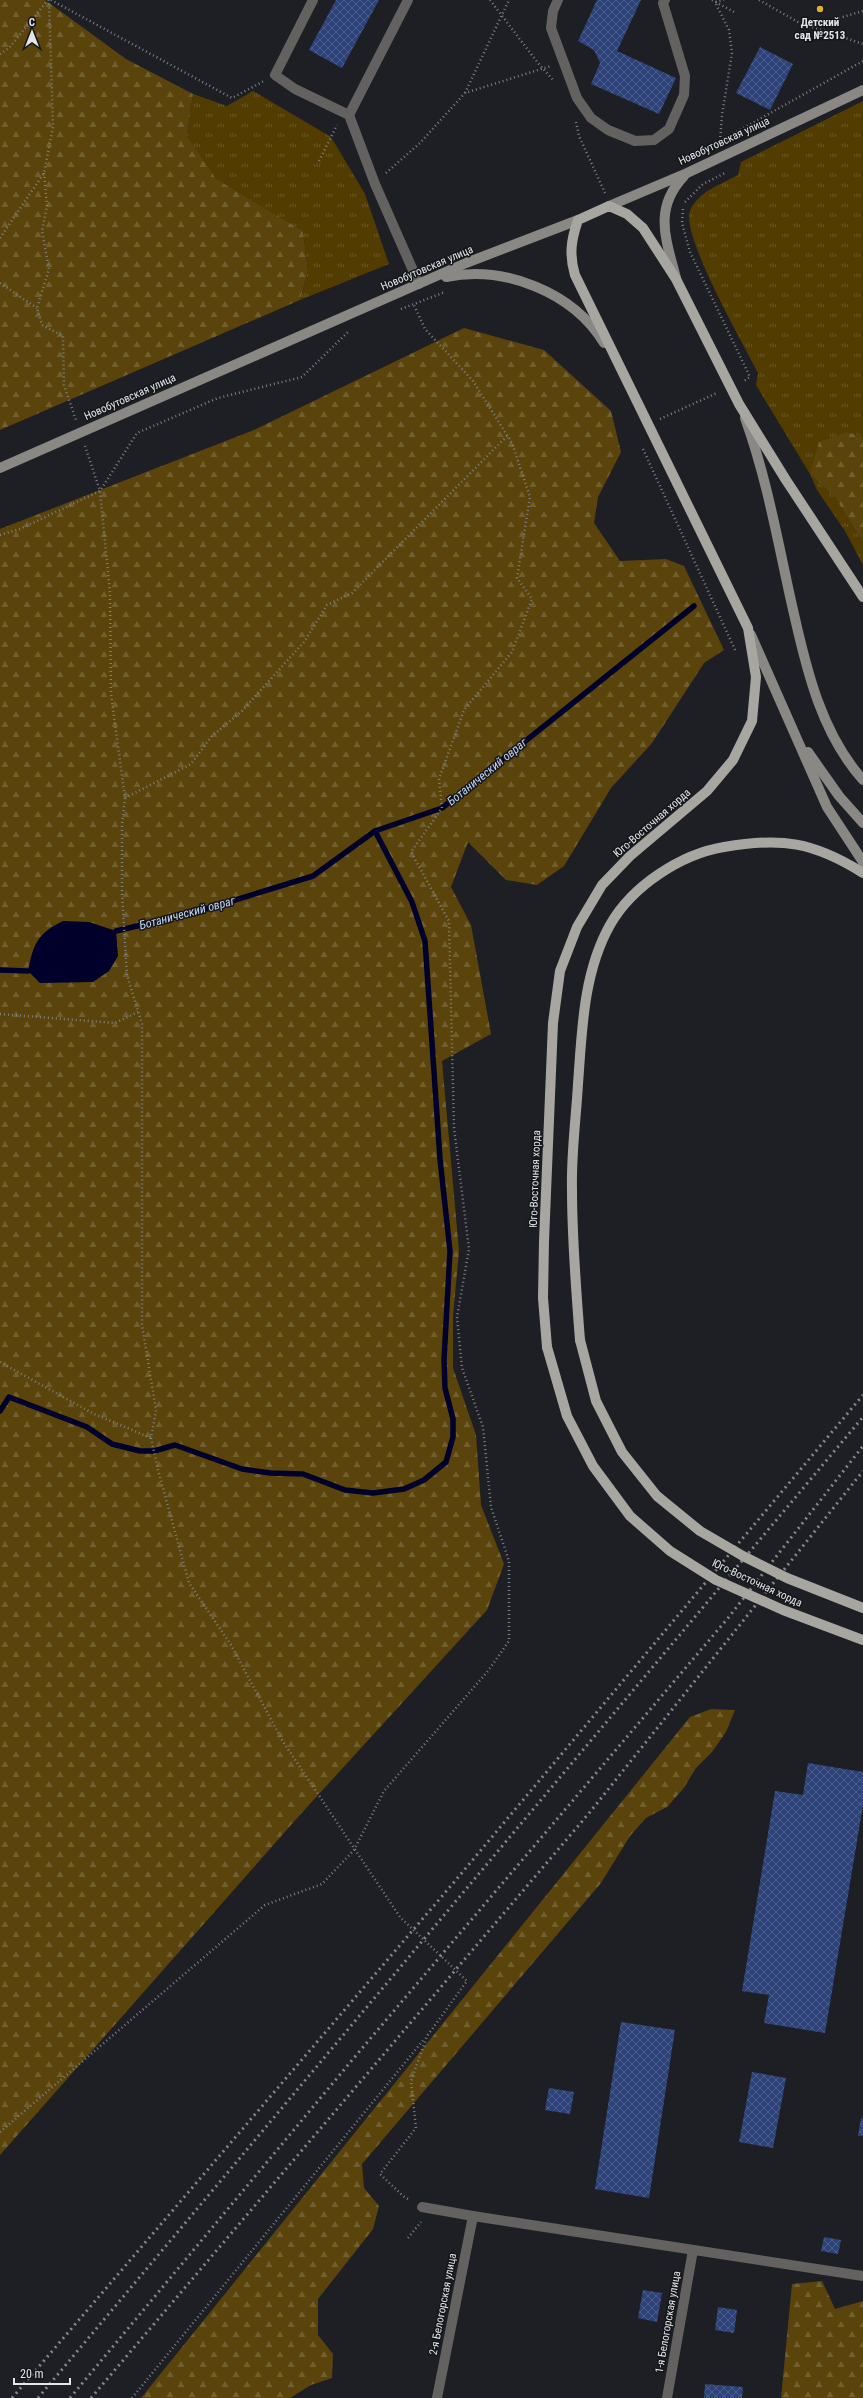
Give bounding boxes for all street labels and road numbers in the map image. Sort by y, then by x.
street label: Новобутовская улица [676,114,772,168]
street label: Новобутовская улица [379,243,475,293]
street label: Новобутовская улица [82,371,178,423]
street label: Юго-Восточная хорда [611,786,693,860]
street label: Юго-Восточная хорда [527,1130,543,1228]
street label: Юго-Восточная хорда [710,1556,804,1610]
street label: 2-я Белогорская улица [427,2252,459,2356]
street label: 1-я Белогорская улица [653,2270,683,2374]

